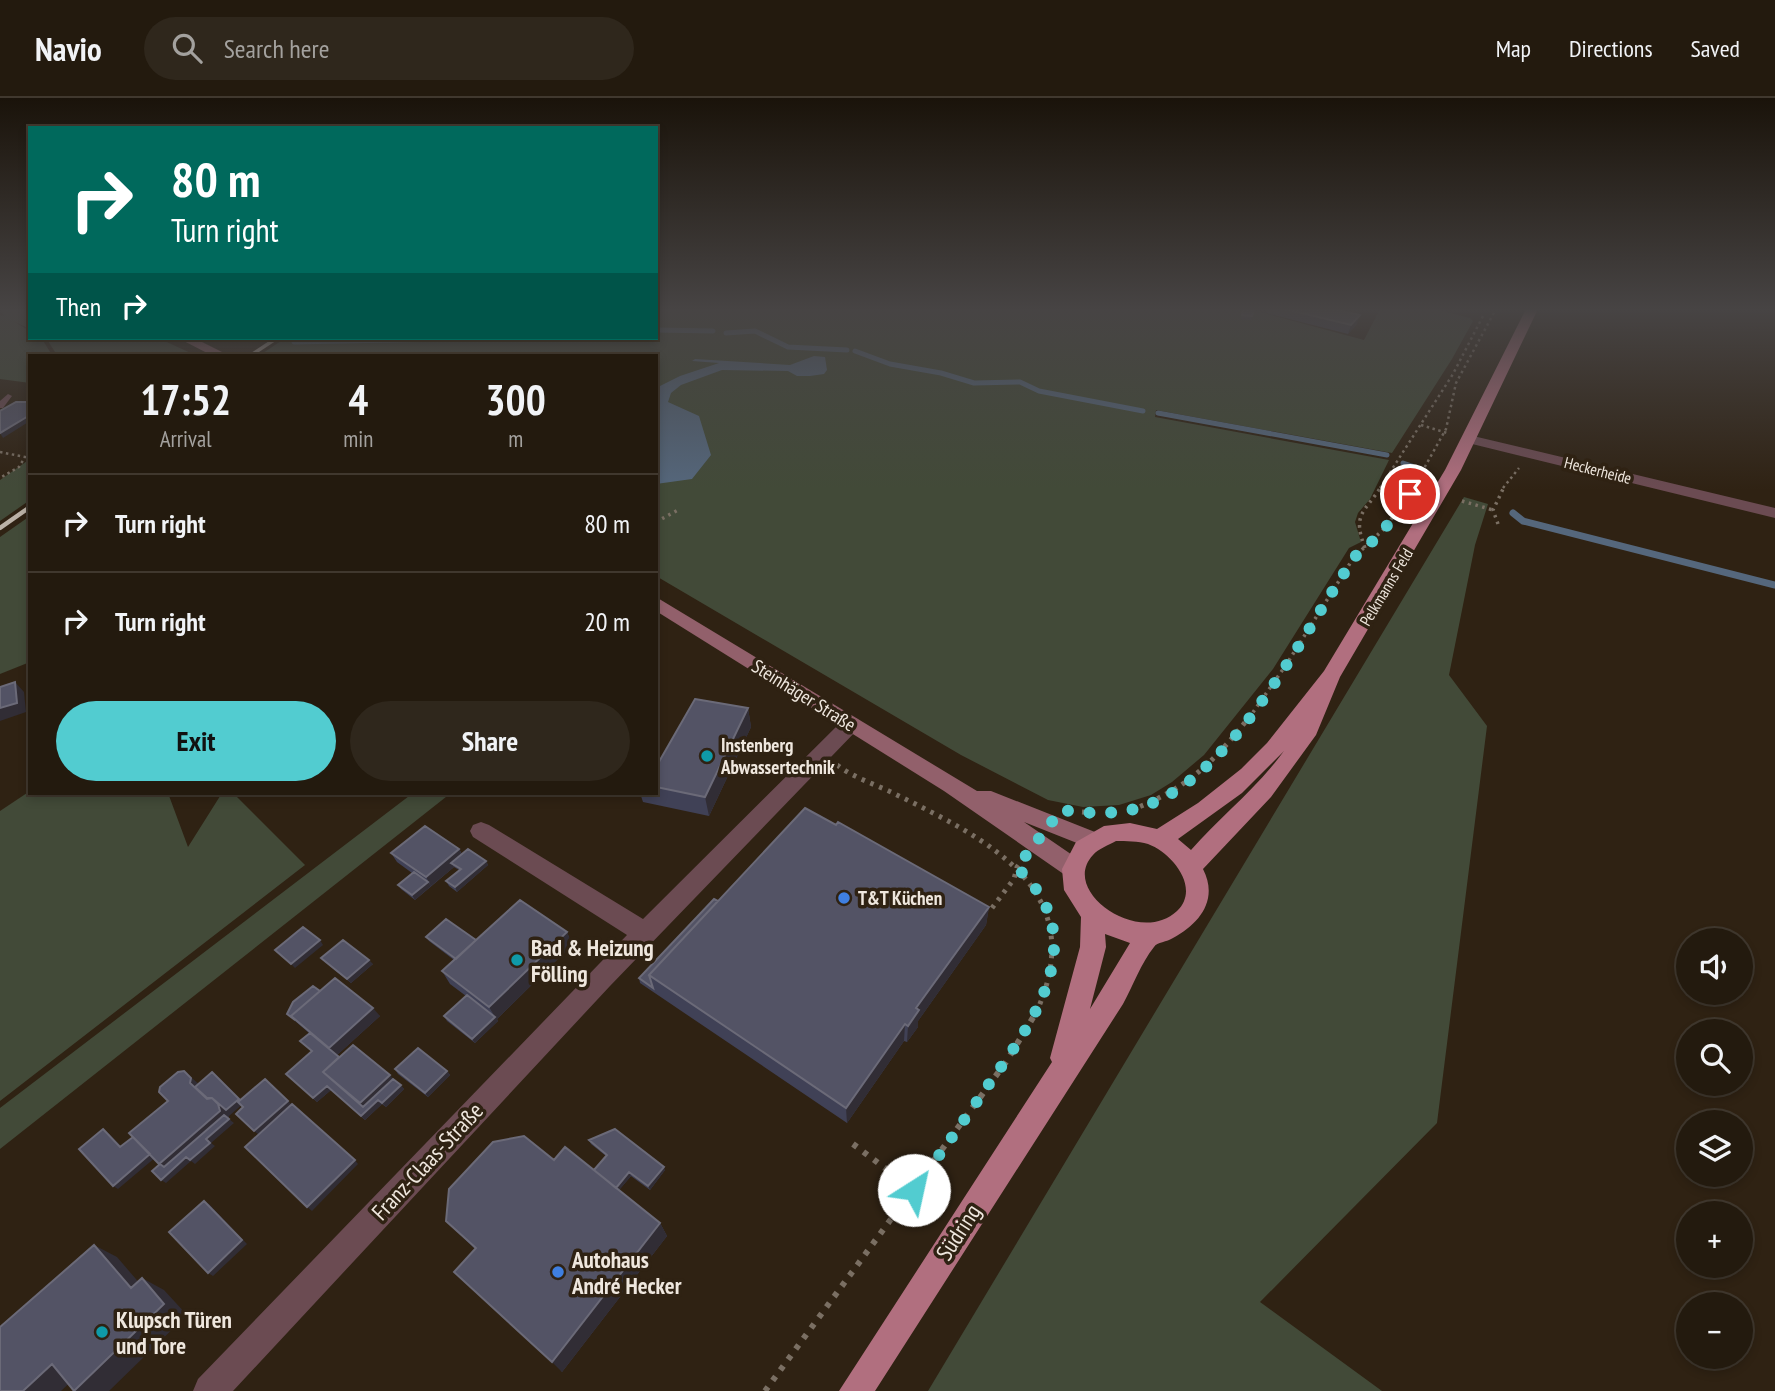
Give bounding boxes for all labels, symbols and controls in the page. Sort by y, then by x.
search box [144,17,634,80]
text: Navio [35,27,102,70]
icon: search [168,29,206,67]
text: Search here [224,32,329,65]
text: Map [1496,33,1531,64]
text: Directions [1569,33,1653,64]
text: Saved [1691,33,1740,64]
text: 80 m [171,147,260,211]
icon: right [56,154,147,245]
text: Turn right [171,209,279,251]
icon: right [115,287,153,325]
text: Then [56,290,101,323]
text: 17:52 [140,372,231,427]
text: 4 [348,372,368,427]
text: 300 [486,372,546,427]
text: Arrival [160,424,212,453]
text: min [343,424,373,453]
text: m [508,424,523,453]
street label: Heckerheide [1562,452,1634,488]
pin [1380,464,1440,524]
icon: arrive [1391,475,1429,513]
icon: right [56,504,94,542]
text: Turn right [115,507,206,540]
text: 80 m [584,507,630,540]
street label: Pelkmanns Feld [1355,545,1417,629]
icon: right [56,602,94,640]
text: Turn right [115,605,206,638]
text: 20 m [584,605,630,638]
street label: Steinhäger Straße [748,654,861,737]
button: Exit [56,701,336,781]
button: Share [350,701,630,781]
place label: Instenberg Abwassertechnik [720,733,835,779]
marker: Instenberg Abwassertechnik [699,748,715,764]
place label: T&T Küchen [858,886,942,910]
marker: T&T Küchen [836,890,852,906]
map controls [1676,928,1753,1369]
button: sound [1676,928,1753,1005]
place label: Bad & Heizung Fölling [531,933,654,988]
marker: Bad & Heizung Fölling [509,952,525,968]
button: search [1676,1019,1753,1096]
street label: Franz-Claas-Straße [365,1096,489,1226]
button: layers [1676,1110,1753,1187]
position arrow [877,1153,951,1227]
street label: Südring [929,1198,987,1266]
button: + [1676,1201,1753,1278]
place label: Autohaus André Hecker [571,1245,682,1300]
marker: Autohaus André Hecker [550,1264,566,1280]
button: − [1676,1292,1753,1369]
place label: Klupsch Türen und Tore [116,1305,232,1360]
marker: Klupsch Türen und Tore [94,1324,110,1340]

